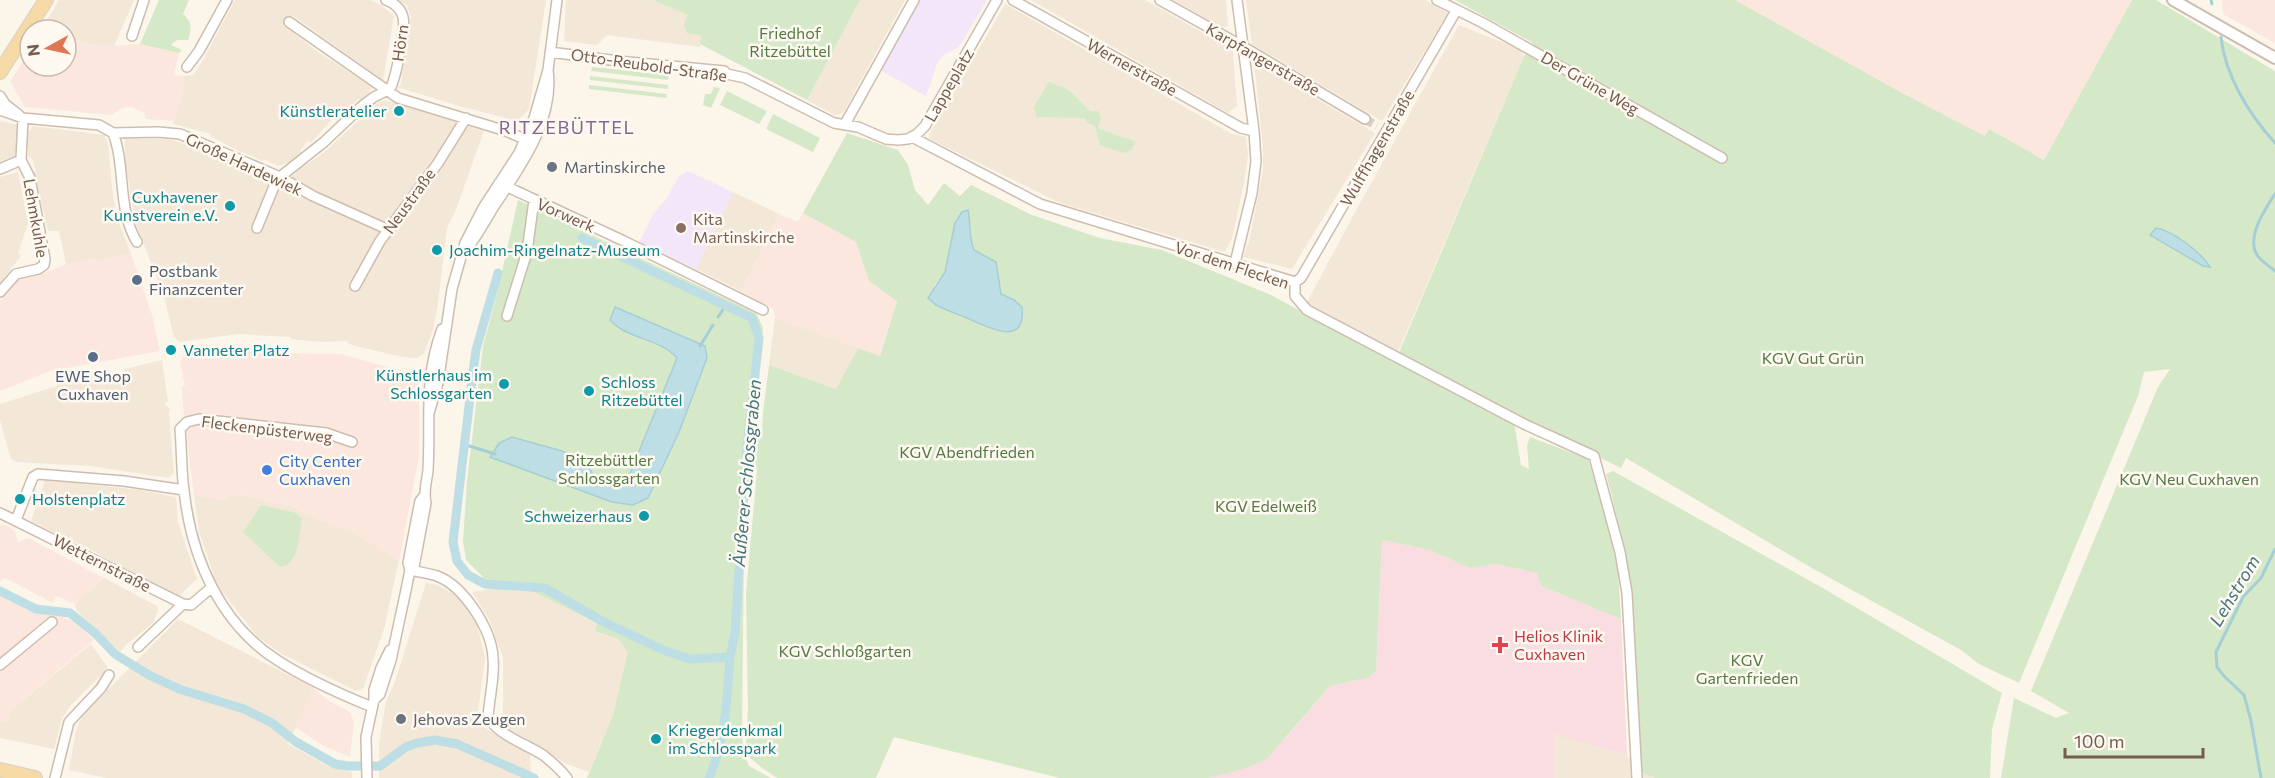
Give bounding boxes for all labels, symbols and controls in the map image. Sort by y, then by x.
north arrow [18,18,78,78]
street label: Karpfangerstraße [1203,18,1323,99]
street label: Hörn [388,23,411,63]
park label: Friedhof Ritzebüttel [749,23,831,60]
street label: Wernerstraße [1084,34,1181,99]
text: N [22,43,43,57]
street label: Otto-Reubold-Straße [570,44,728,85]
street label: Lappeplatz [920,45,977,125]
street label: Der Grüne Weg [1538,47,1643,118]
street label: Wulffhagenstraße [1336,86,1418,209]
place label: Künstleratelier [280,101,388,120]
marker: Künstleratelier [392,104,406,118]
district label: RITZEBÜTTEL [499,116,635,138]
street label: Große Hardewiek [183,128,306,199]
place label: Martinskirche [564,157,665,176]
marker: Martinskirche [545,160,559,174]
street label: Neustraße [379,164,439,237]
street label: Lehmkuhle [20,177,53,259]
place label: Cuxhavener Kunstverein e.V. [103,187,219,224]
street label: Vorwerk [534,193,599,236]
marker: Cuxhavener Kunstverein e.V. [223,199,237,213]
place label: Kita Martinskirche [693,209,794,246]
marker: Kita Martinskirche [674,221,688,235]
street label: Vor dem Flecken [1173,237,1292,292]
place label: Joachim-Ringelnatz-Museum [449,240,660,259]
marker: Joachim-Ringelnatz-Museum [430,243,444,257]
place label: Postbank Finanzcenter [149,261,244,298]
marker: Postbank Finanzcenter [130,273,144,287]
place label: Vanneter Platz [183,340,290,359]
marker: Vanneter Platz [164,343,178,357]
park label: KGV Gut Grün [1762,348,1864,367]
marker: EWE Shop Cuxhaven [86,350,100,364]
place label: Künstlerhaus im Schlossgarten [376,365,492,402]
place label: EWE Shop Cuxhaven [55,366,131,403]
place label: Schloss Ritzebüttel [601,372,683,409]
marker: Künstlerhaus im Schlossgarten [497,377,511,391]
water label: Äußerer Schlossgraben [727,378,765,568]
marker: Schloss Ritzebüttel [582,384,596,398]
street label: Fleckenpüsterweg [200,411,334,446]
park label: KGV Abendfrieden [899,442,1035,461]
park label: Ritzebüttler Schlossgarten [558,450,660,487]
place label: City Center Cuxhaven [279,451,362,488]
marker: City Center Cuxhaven [260,463,274,477]
park label: KGV Neu Cuxhaven [2119,469,2259,488]
place label: Holstenplatz [32,489,125,508]
marker: Holstenplatz [13,492,27,506]
park label: KGV Edelweiß [1215,496,1317,515]
place label: Schweizerhaus [524,506,632,525]
marker: Schweizerhaus [637,509,651,523]
street label: Wetternstraße [50,530,154,595]
water label: Lehstrom [2204,551,2264,630]
place label: Helios Klinik Cuxhaven [1514,626,1604,663]
marker: Helios Klinik Cuxhaven [1491,636,1509,654]
park label: KGV Schloßgarten [779,641,911,660]
park label: KGV Gartenfrieden [1696,650,1798,687]
place label: Jehovas Zeugen [413,709,526,728]
marker: Jehovas Zeugen [394,712,408,726]
place label: Kriegerdenkmal im Schlosspark [668,720,783,757]
scale bar [2065,721,2203,759]
text: 100 m [2074,730,2124,752]
marker: Kriegerdenkmal im Schlosspark [649,732,663,746]

